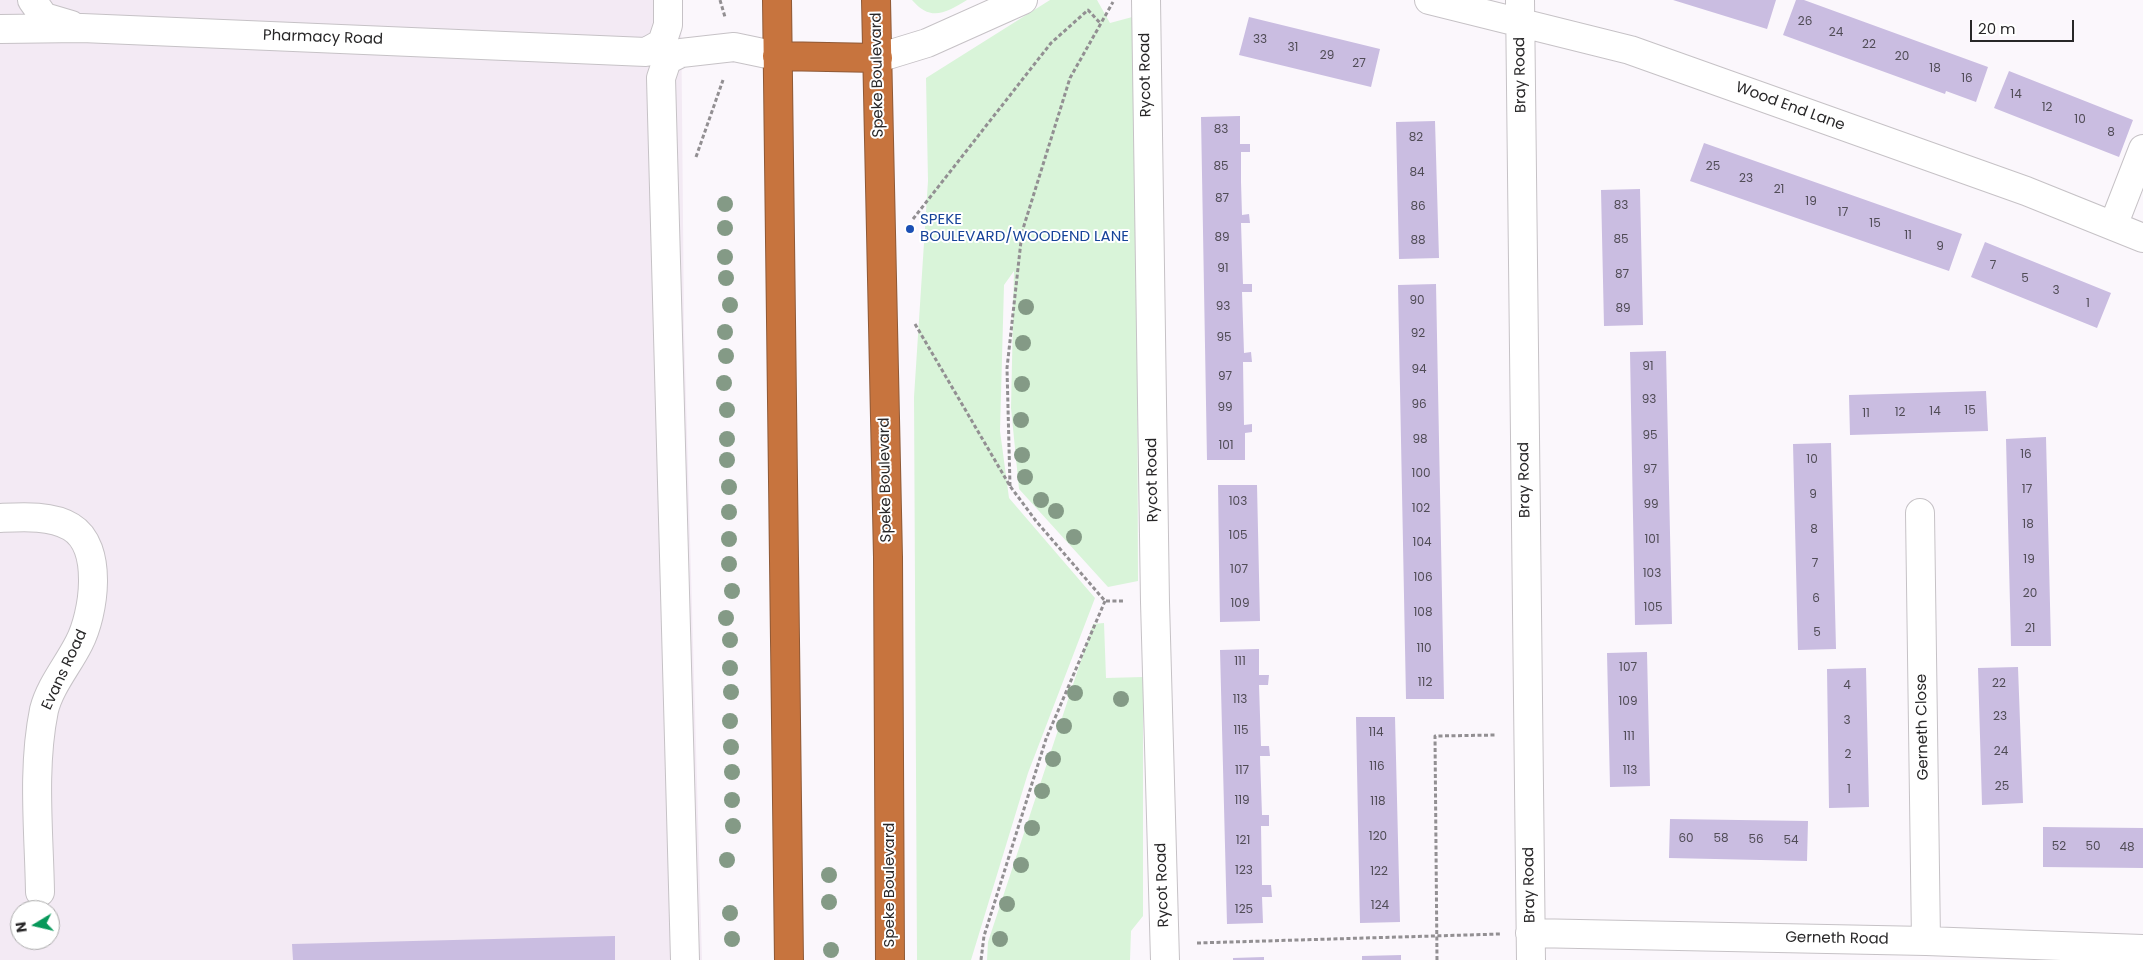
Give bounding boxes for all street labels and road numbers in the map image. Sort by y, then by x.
street label: Speke Boulevard [868,12,888,138]
street label: Pharmacy Road [263,27,383,49]
street label: Rycot Road [1136,32,1156,118]
street label: Bray Road [1511,37,1531,113]
street label: Wood End Lane [1733,79,1847,135]
street label: Speke Boulevard [876,417,896,543]
street label: Rycot Road [1143,437,1163,523]
street label: Bray Road [1515,442,1535,518]
street label: Evans Road [39,627,91,713]
street label: Gerneth Close [1913,674,1933,780]
street label: Speke Boulevard [881,823,899,947]
street label: Rycot Road [1153,842,1173,928]
street label: Bray Road [1520,847,1540,923]
street label: Gerneth Road [1785,929,1889,949]

